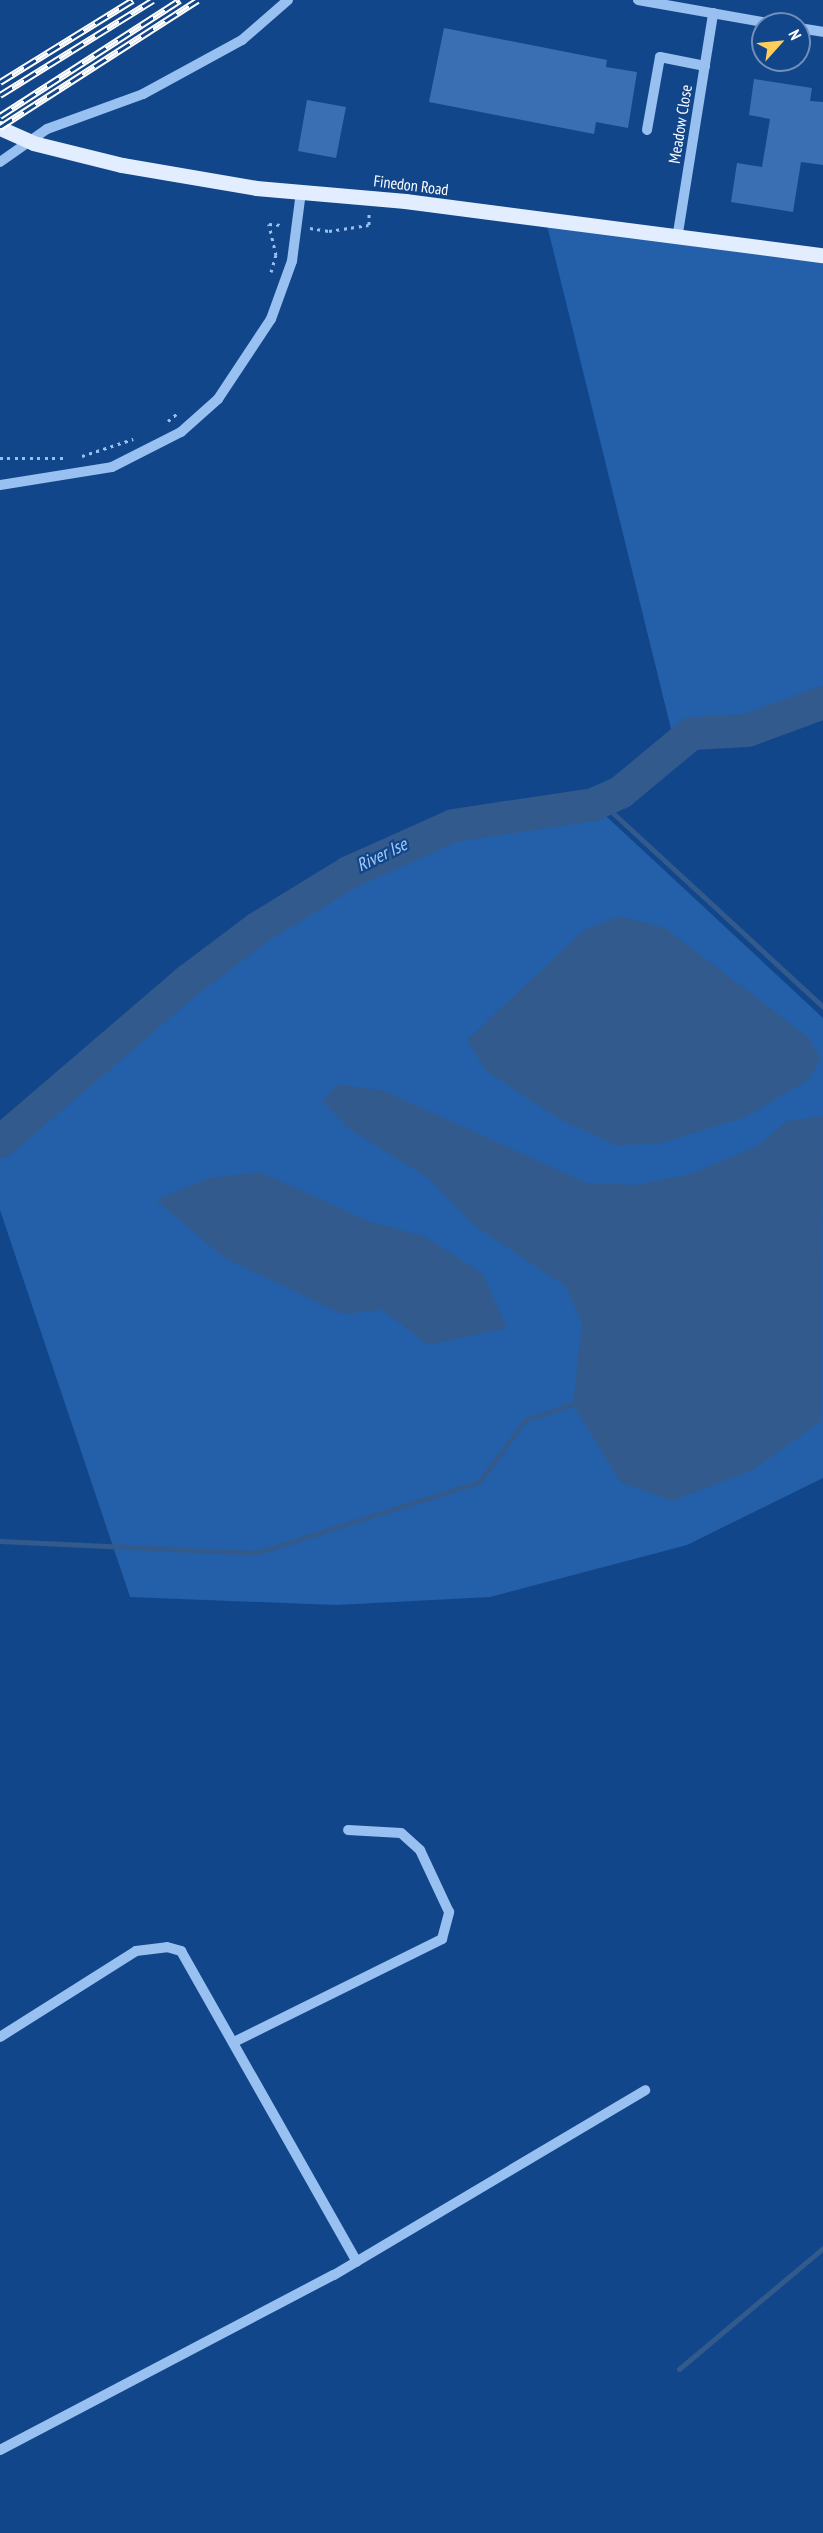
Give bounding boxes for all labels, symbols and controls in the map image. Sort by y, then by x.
north arrow [751,12,811,72]
text: N [784,26,806,43]
street label: Meadow Close [664,83,696,165]
street label: Finedon Road [372,171,450,199]
water label: River Ise [353,834,411,876]

